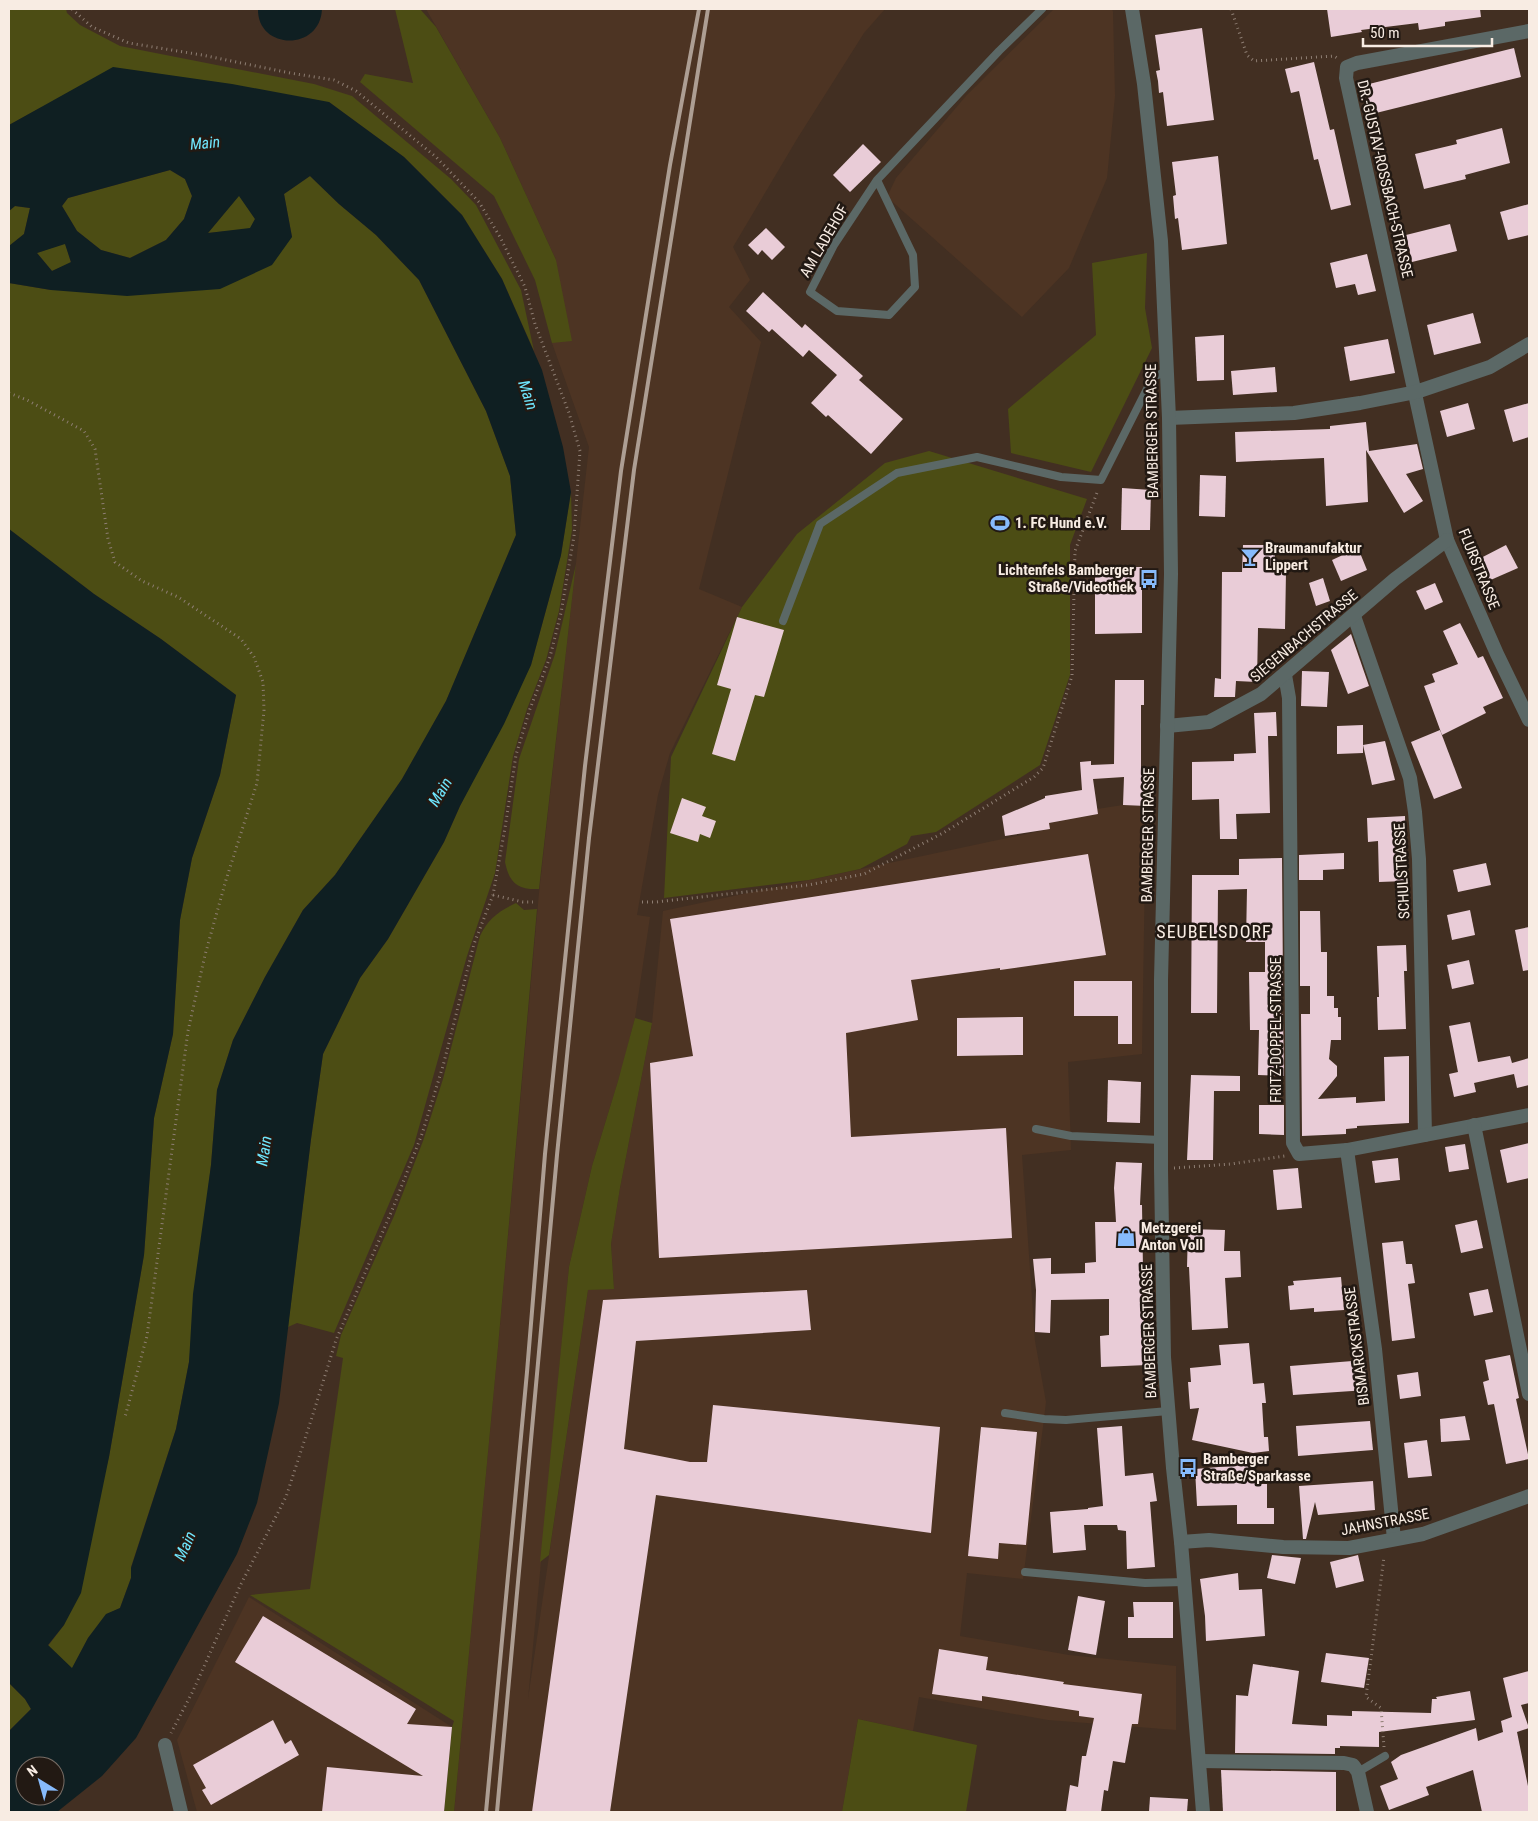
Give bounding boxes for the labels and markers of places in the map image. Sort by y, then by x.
sports icon: 1. FC Hund e.V. [989,512,1011,534]
place label: 1. FC Hund e.V. [1015,514,1107,532]
place label: Braumanufaktur Lippert [1265,539,1362,574]
bar icon: Braumanufaktur Lippert [1239,546,1261,568]
place label: Lichtenfels Bamberger Straße/Videothek [998,561,1135,596]
bus stop icon: Lichtenfels Bamberger Straße/Videothek [1138,568,1160,590]
place label: Metzgerei Anton Voll [1141,1219,1203,1254]
shop icon: Metzgerei Anton Voll [1115,1226,1137,1248]
place label: Bamberger Straße/Sparkasse [1203,1450,1311,1485]
bus stop icon: Bamberger Straße/Sparkasse [1177,1457,1199,1479]

